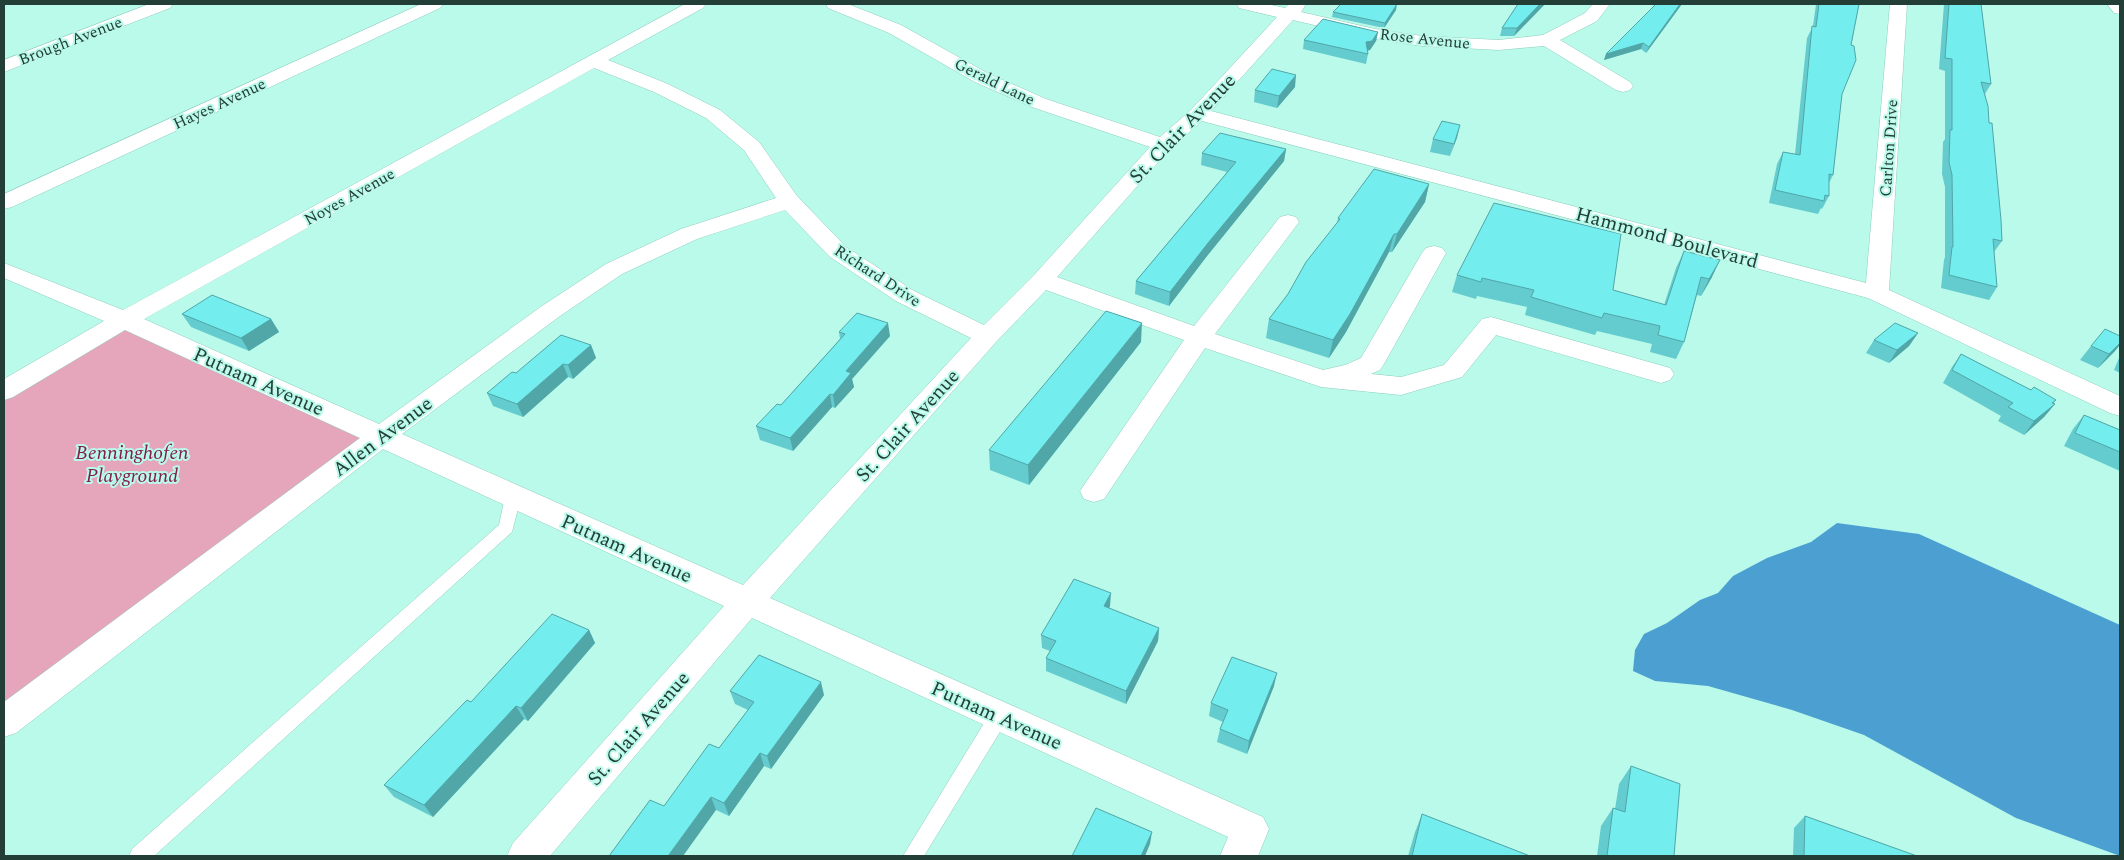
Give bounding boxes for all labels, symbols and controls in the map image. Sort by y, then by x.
street label: Brough Avenue [15,10,126,72]
street label: Rose Avenue [1379,22,1471,56]
street label: Gerald Lane [950,52,1039,112]
street label: St. Clair Avenue [1122,67,1243,191]
street label: Hayes Avenue [169,72,270,136]
street label: Carlton Drive [1874,99,1904,197]
street label: Noyes Avenue [300,162,399,232]
street label: Hammond Boulevard [1572,199,1762,277]
street label: Richard Drive [829,239,925,313]
street label: Putnam Avenue [188,340,329,424]
street label: St. Clair Avenue [849,362,967,489]
street label: Allen Avenue [326,389,439,485]
park label: Benninghofen Playground [75,438,189,491]
street label: Putnam Avenue [556,507,697,591]
street label: St. Clair Avenue [580,665,697,793]
street label: Putnam Avenue [926,674,1067,758]

